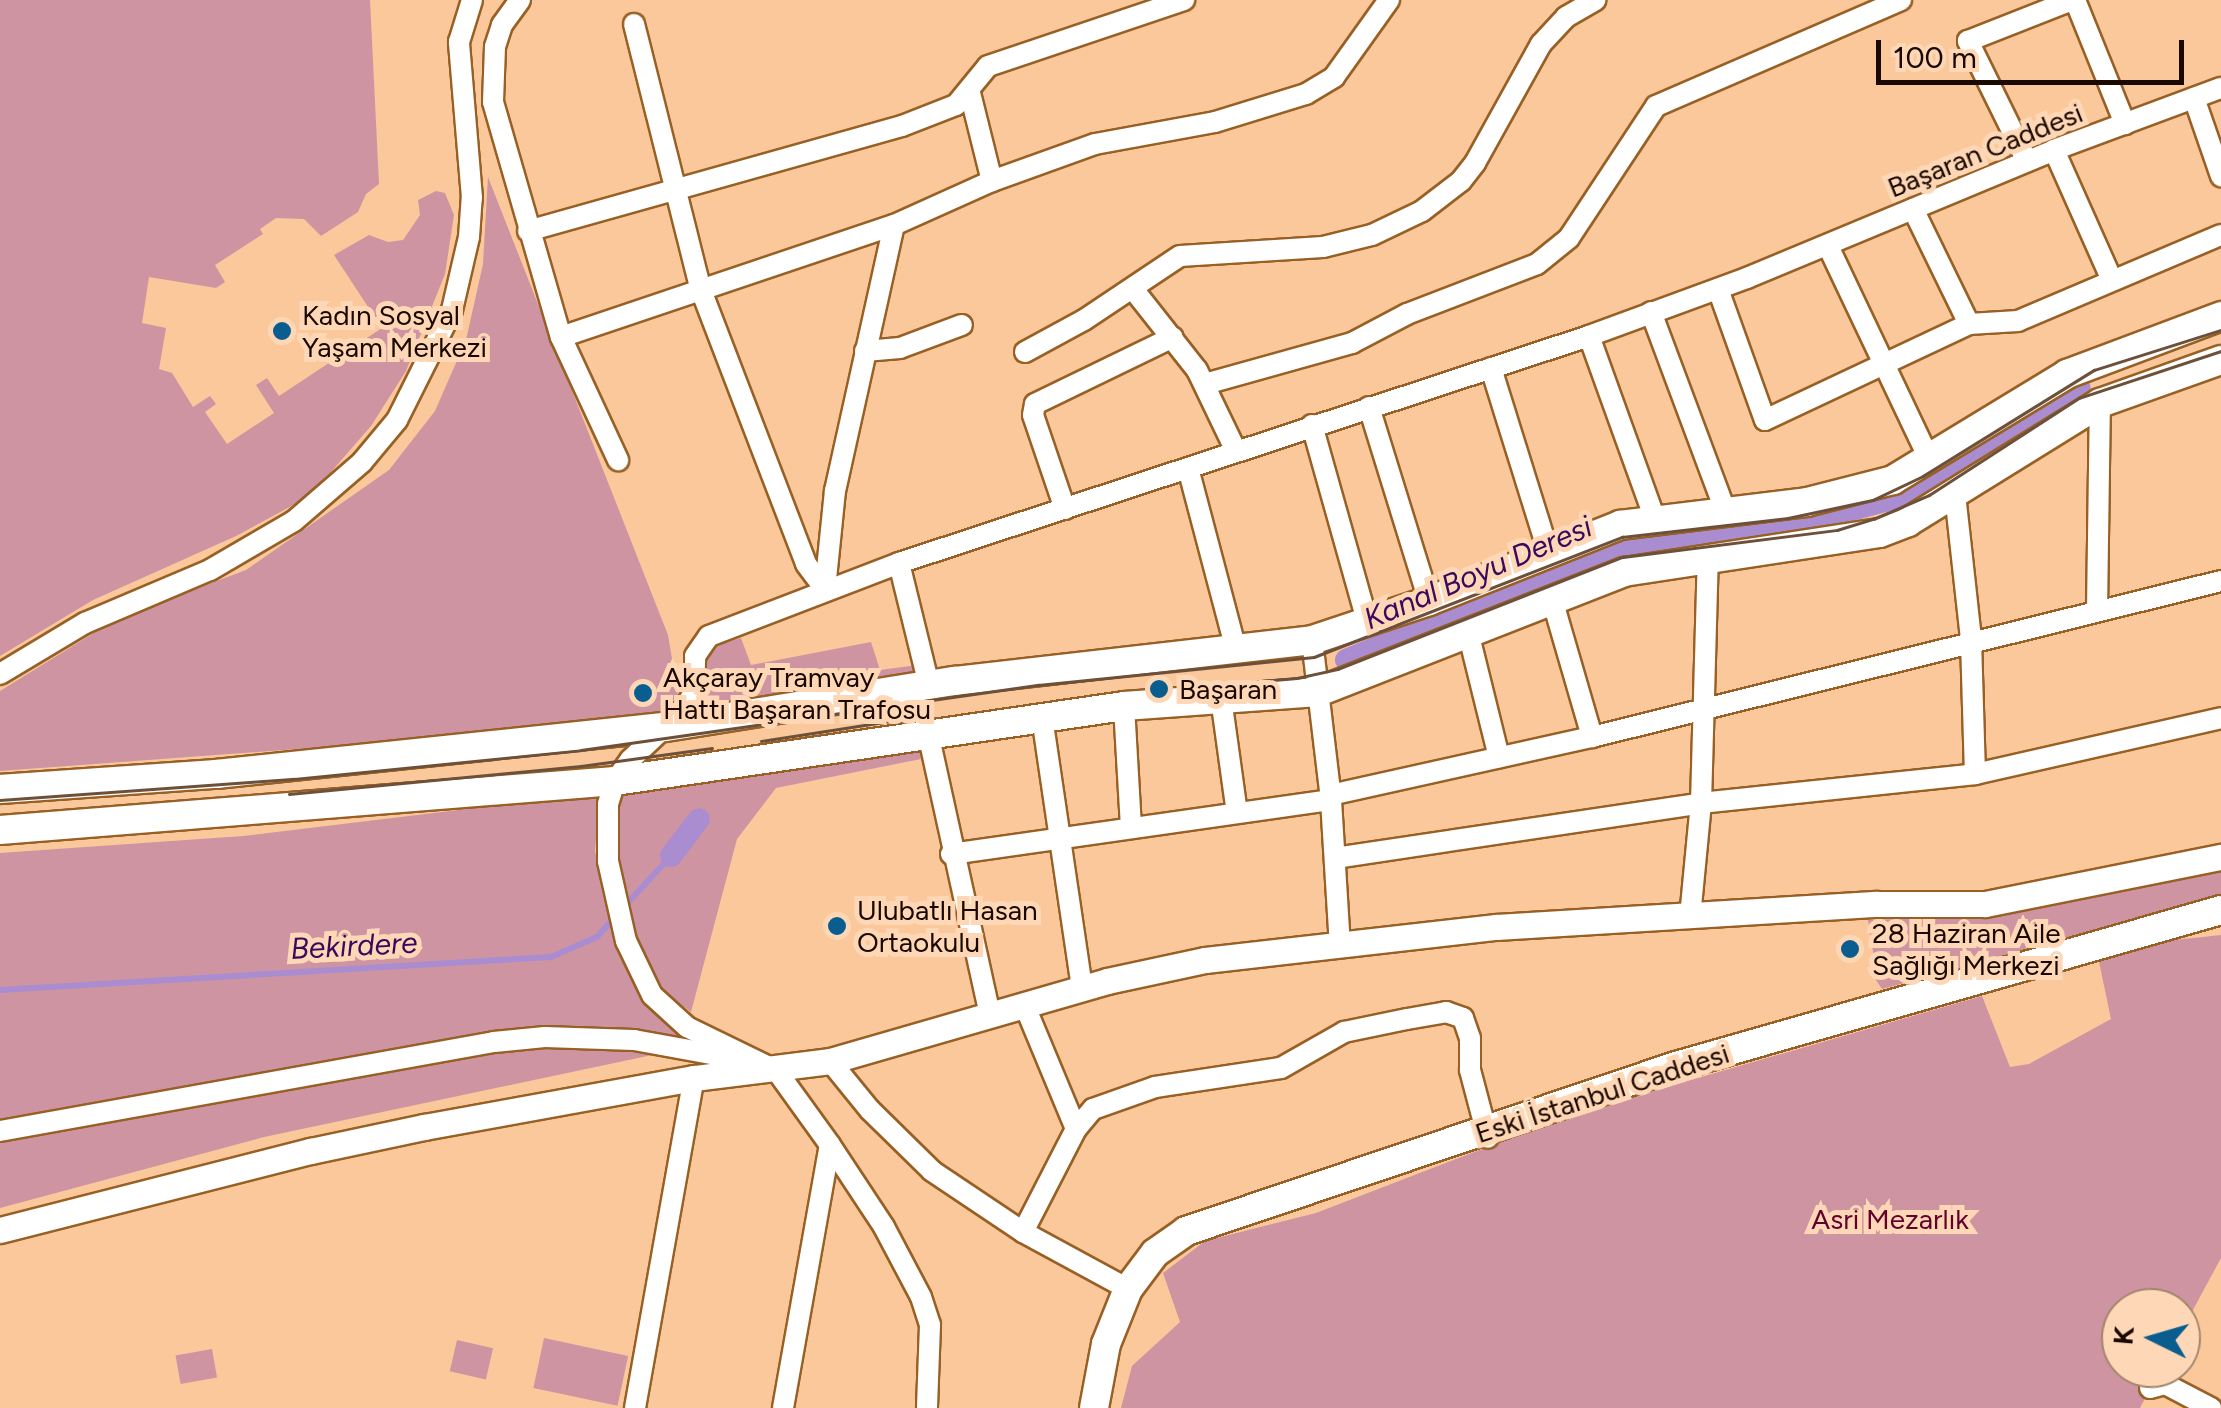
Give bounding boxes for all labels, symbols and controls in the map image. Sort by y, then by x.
scale bar [1881,20,2188,82]
text: 100 m [1893,39,1977,76]
street label: Başaran Caddesi [1883,96,2087,204]
place label: Kadın Sosyal Yaşam Merkezi [302,298,487,364]
marker: Kadın Sosyal Yaşam Merkezi [271,320,293,342]
water label: Kanal Boyu Deresi [1359,509,1597,637]
place label: Akçaray Tramvay Hattı Başaran Trafosu [663,660,931,726]
place label: Başaran [1179,672,1277,706]
marker: Başaran [1148,678,1170,700]
marker: Akçaray Tramvay Hattı Başaran Trafosu [632,682,654,704]
place label: Ulubatlı Hasan Ortaokulu [857,893,1038,959]
marker: Ulubatlı Hasan Ortaokulu [826,915,848,937]
place label: 28 Haziran Aile Sağlığı Merkezi [1872,916,2060,982]
water label: Bekirdere [290,925,418,967]
marker: 28 Haziran Aile Sağlığı Merkezi [1837,936,1863,962]
street label: Eski İstanbul Caddesi [1471,1036,1733,1150]
park label: Asri Mezarlık [1811,1202,1969,1236]
north arrow [2101,1288,2201,1388]
text: K [2105,1325,2141,1346]

